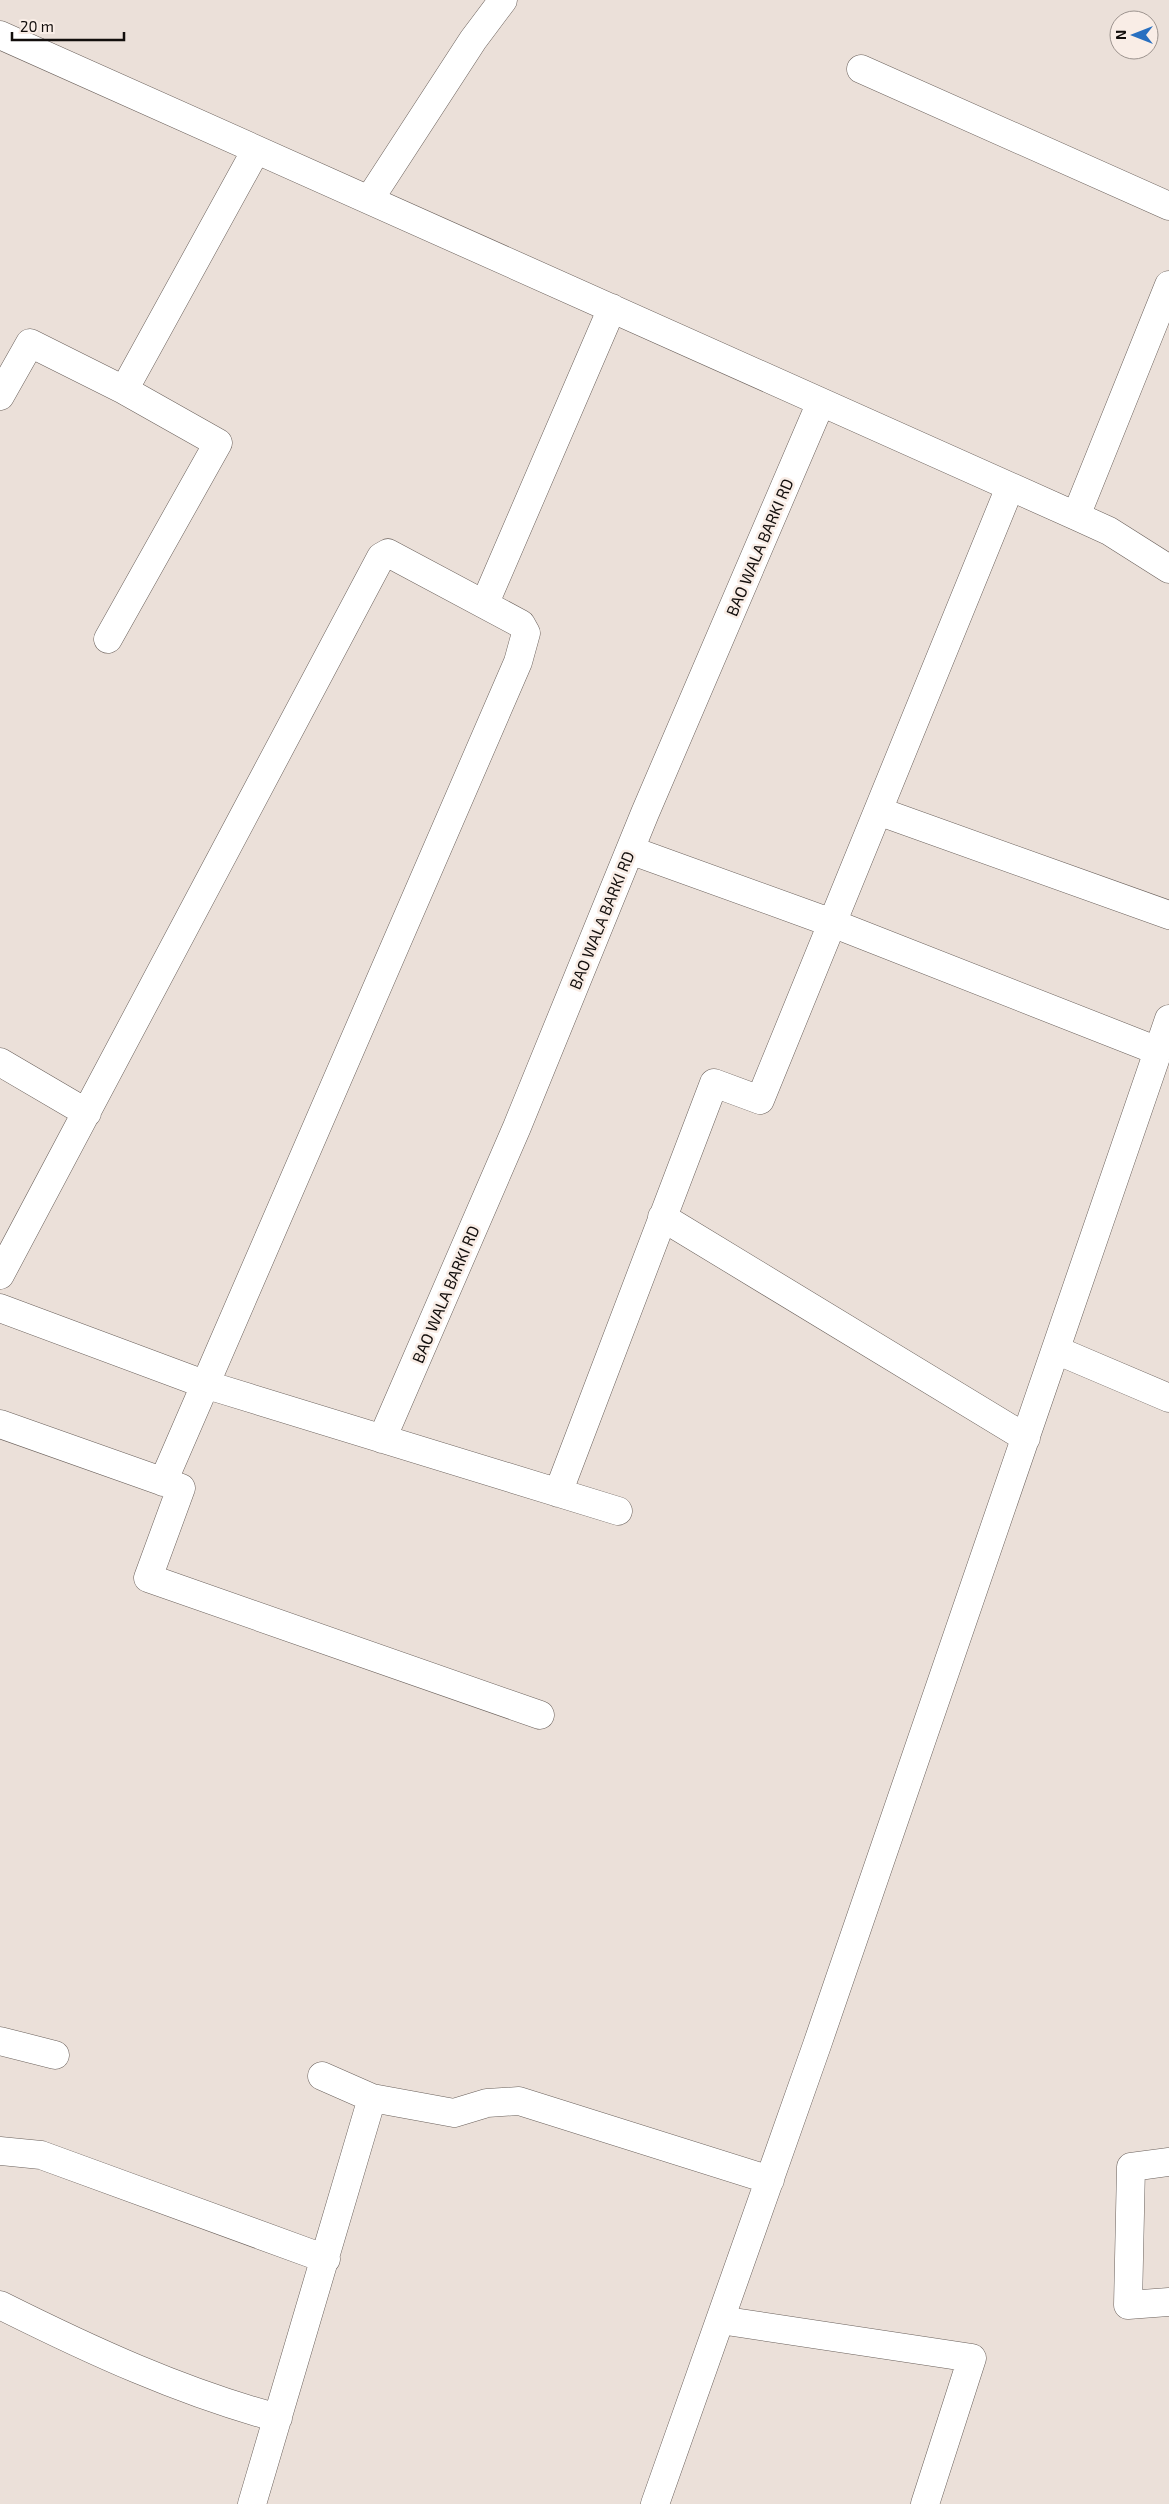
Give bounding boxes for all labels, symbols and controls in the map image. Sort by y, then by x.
scale bar [12,10,125,42]
north arrow [1109,10,1159,60]
text: 20 m [20,17,54,35]
text: N [1112,30,1129,40]
street label: BAO WALA BARKI RD [721,475,797,619]
street label: BAO WALA BARKI RD [565,848,637,992]
street label: BAO WALA BARKI RD [407,1222,483,1366]

